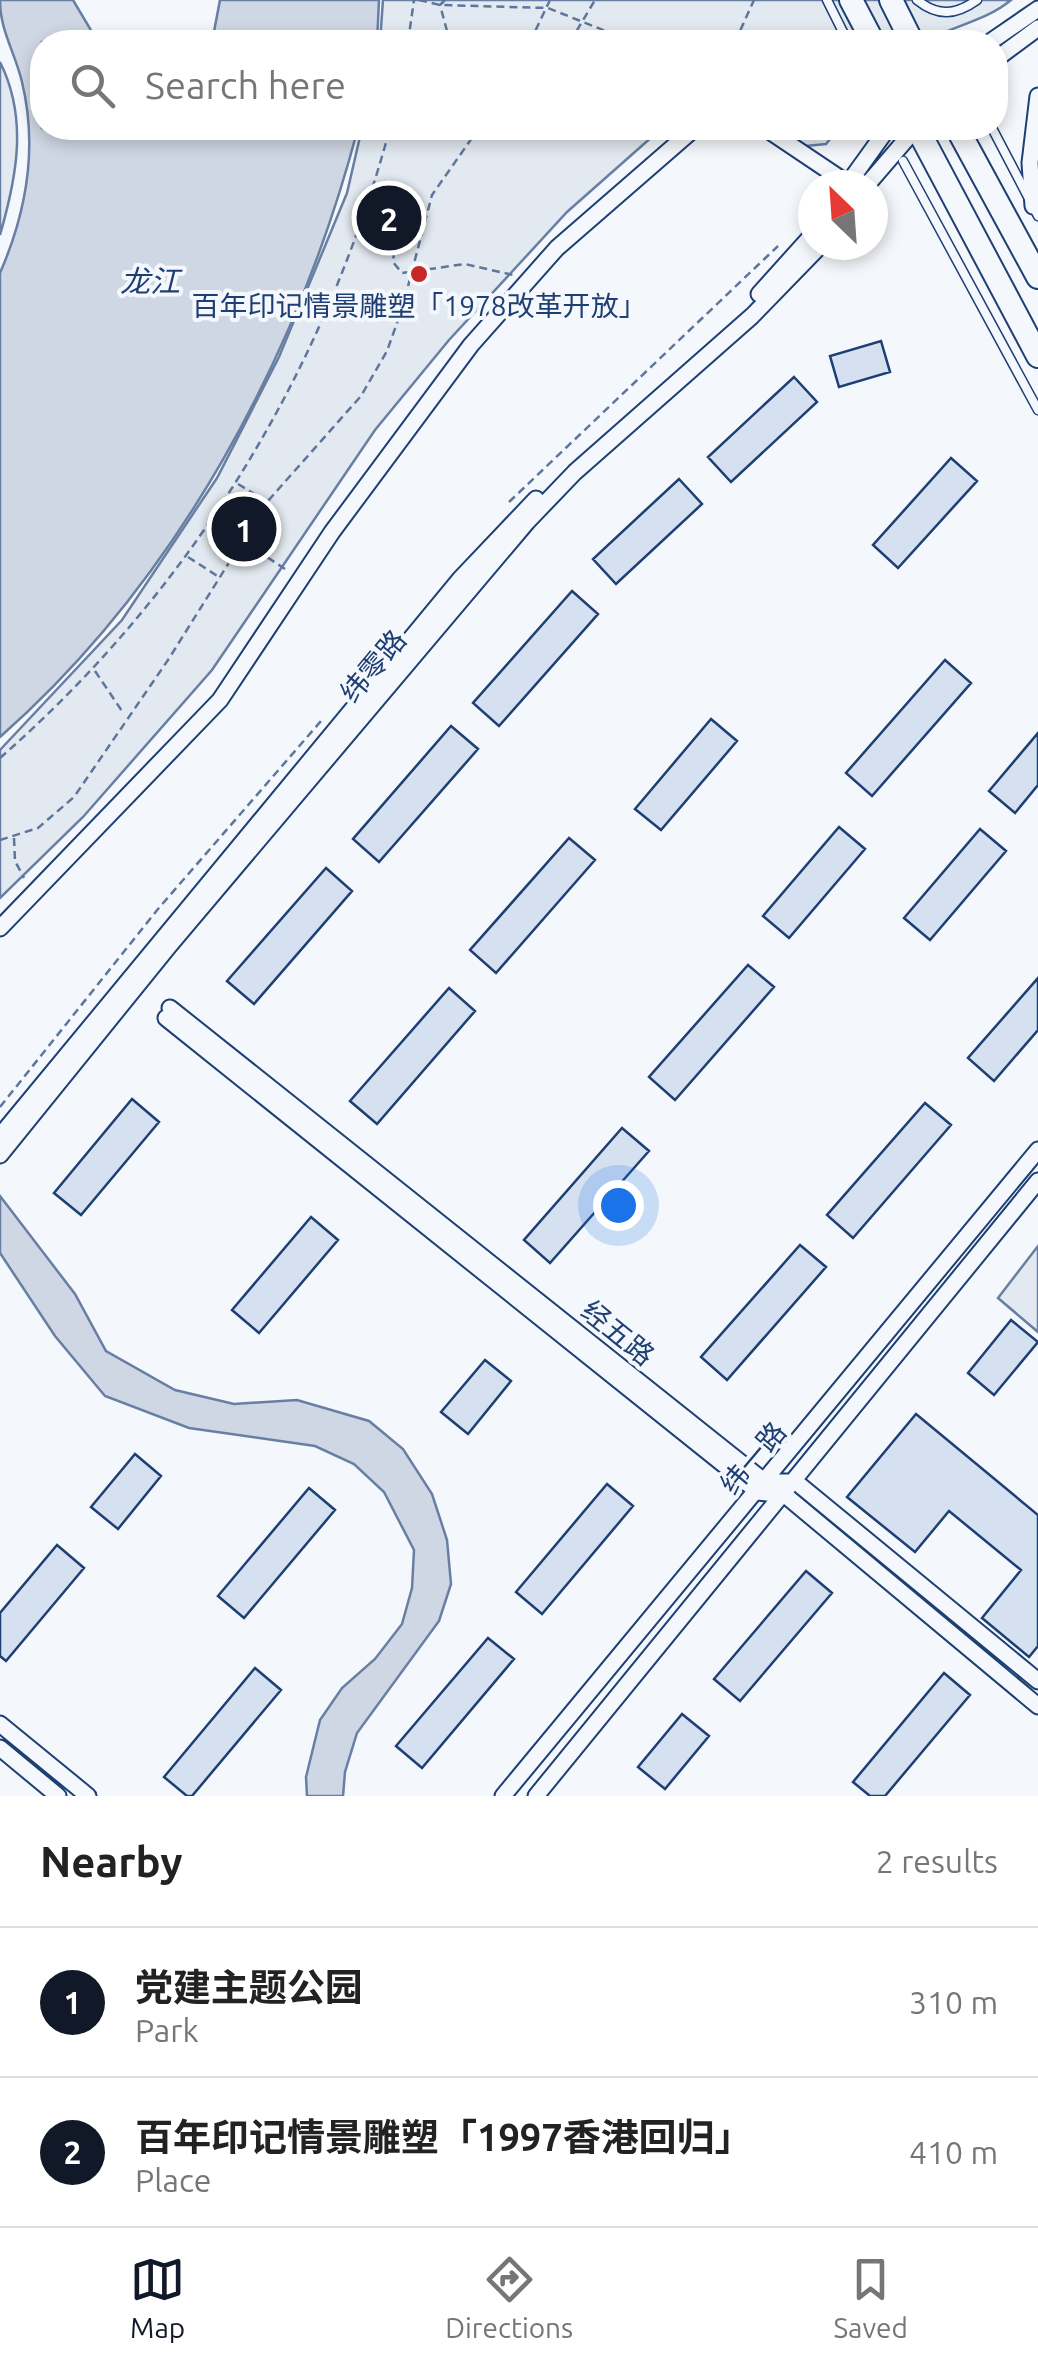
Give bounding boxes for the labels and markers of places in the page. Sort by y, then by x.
pin: 2 [356,180,422,256]
marker: 百年印记情景雕塑「1978改革开放」 [408,263,430,285]
place label: 百年印记情景雕塑「1978改革开放」 [191,290,647,321]
pin: 1 [212,492,276,566]

